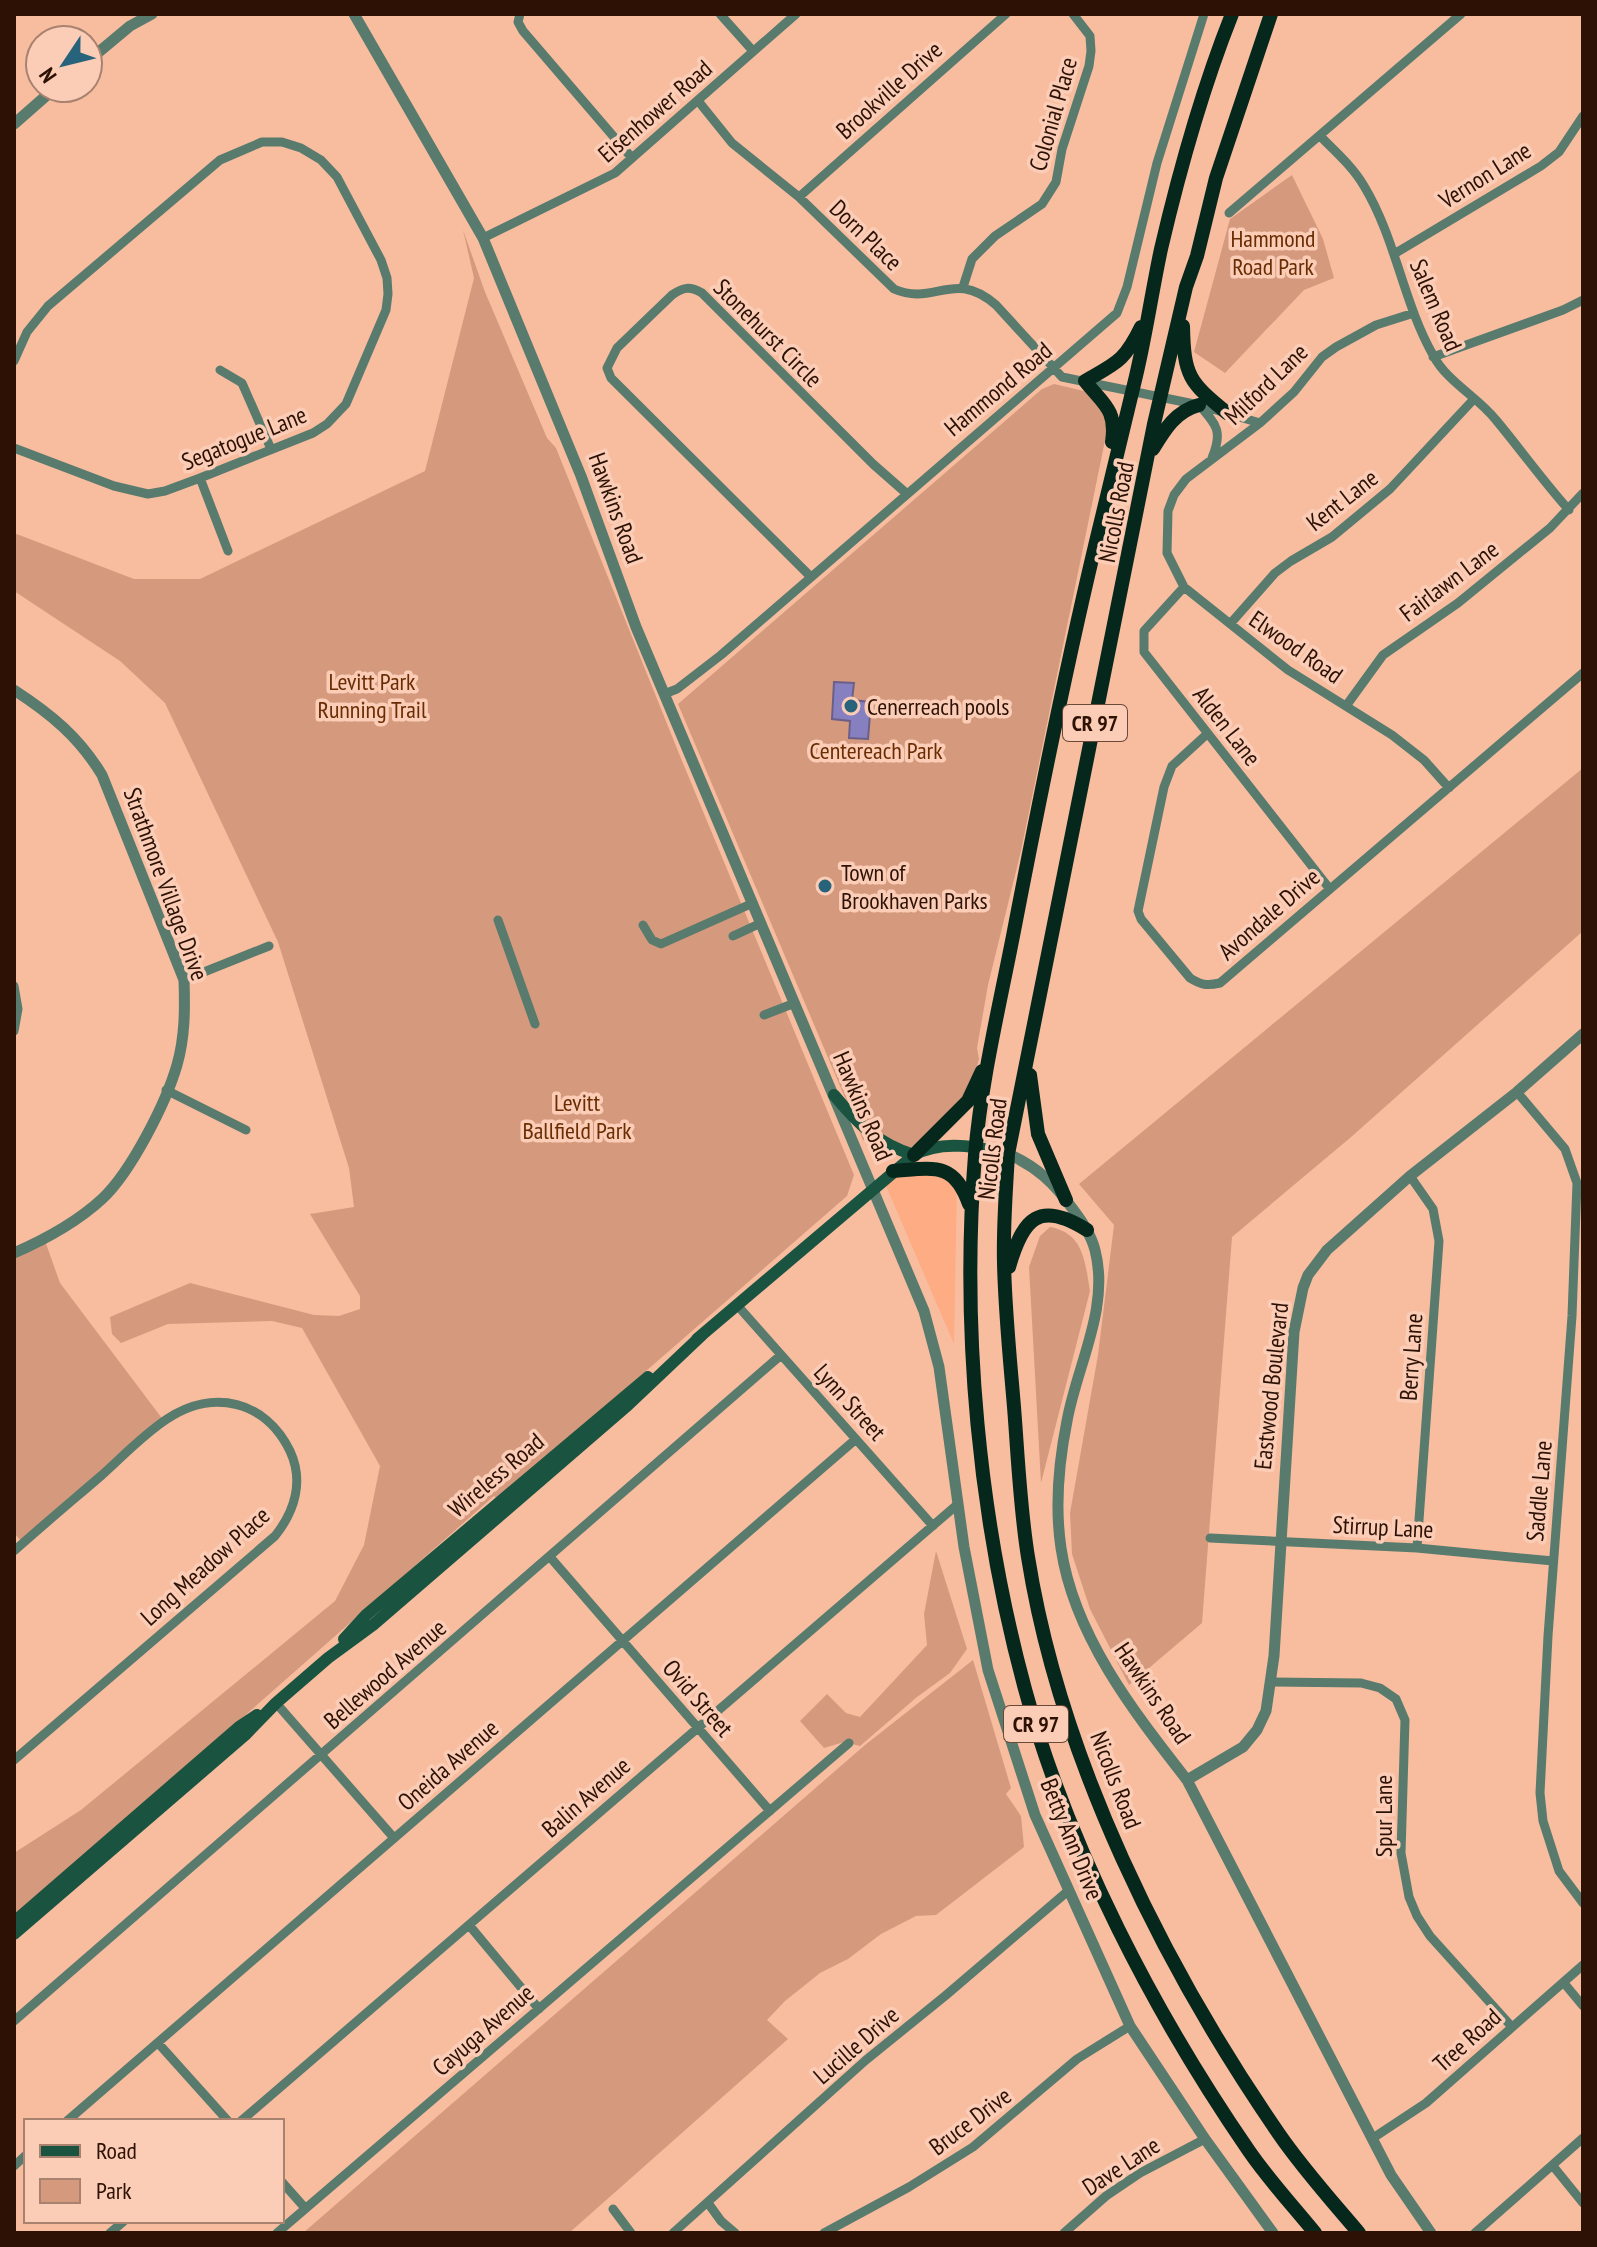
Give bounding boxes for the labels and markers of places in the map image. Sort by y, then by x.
place label: Cenerreach pools [867,691,1009,722]
marker: Cenerreach pools [842,697,860,715]
place label: Town of Brookhaven Parks [841,857,988,916]
marker: Town of Brookhaven Parks [816,877,834,895]

